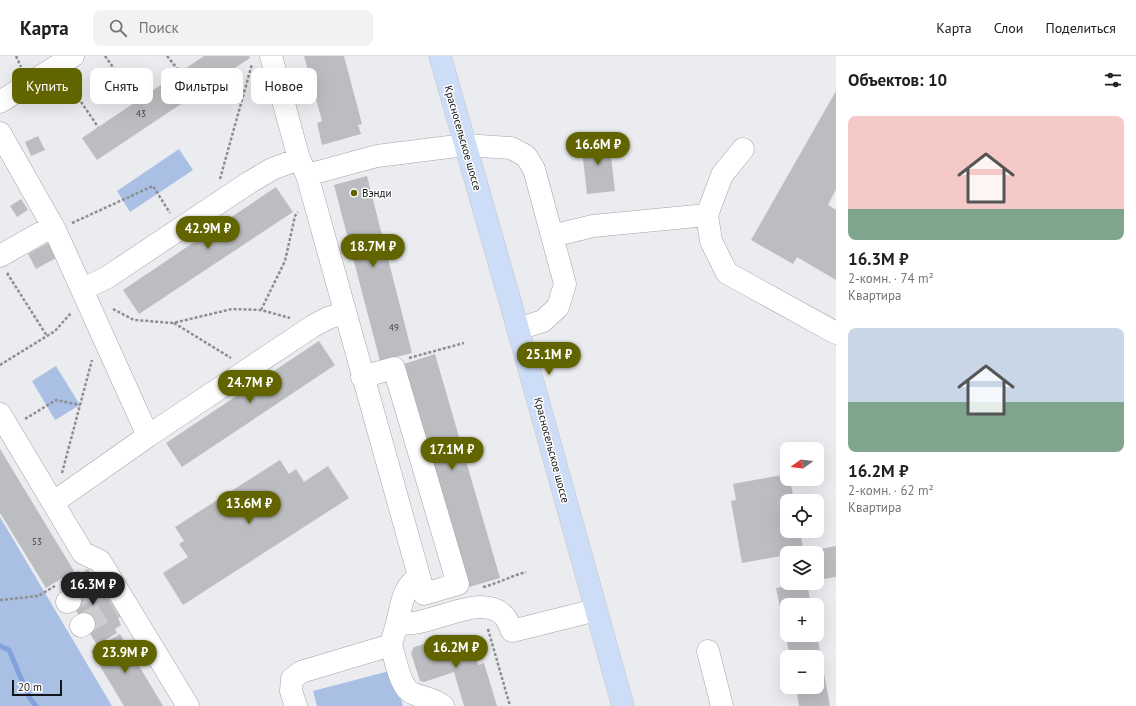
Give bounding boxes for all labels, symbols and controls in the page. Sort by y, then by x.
search box [93,10,373,46]
text: Карта [20,16,69,40]
icon: search [107,17,129,39]
text: Поиск [139,18,179,37]
text: Карта [936,19,972,37]
text: Слои [994,19,1023,37]
text: Поделиться [1045,19,1116,37]
chip: Купить [12,68,82,104]
chip: Снять [90,68,153,104]
chip: Фильтры [161,68,243,104]
chip: Новое [251,68,317,104]
text: Объектов: 10 [848,69,947,91]
icon: filters [1102,69,1124,91]
street label: Красносельское шоссе [441,84,485,193]
house number: 43 [136,108,146,119]
pin: 16.6M ₽ [561,132,635,166]
text: 16.6M ₽ [575,136,621,153]
icon: home [950,142,1022,214]
place label: Вэнди [362,186,391,200]
marker: Вэнди [349,188,359,198]
pin: 42.9M ₽ [171,216,245,250]
text: 42.9M ₽ [185,220,231,237]
pin: 18.7M ₽ [336,234,410,268]
text: 18.7M ₽ [350,238,396,255]
text: 16.3M ₽ [848,248,909,270]
text: 2-комн. · 74 m² [848,270,934,287]
text: Квартира [848,287,901,304]
house number: 49 [389,322,399,333]
pin: 25.1M ₽ [512,342,586,376]
text: 25.1M ₽ [526,346,572,363]
icon: home [950,354,1022,426]
pin: 24.7M ₽ [213,370,287,404]
text: 24.7M ₽ [227,374,273,391]
street label: Красносельское шоссе [531,396,573,505]
pin: 17.1M ₽ [415,437,489,471]
text: 17.1M ₽ [430,441,474,458]
north arrow [780,442,824,486]
map controls [780,442,824,694]
text: 16.2M ₽ [848,460,909,482]
text: 2-комн. · 62 m² [848,482,934,499]
pin: 13.6M ₽ [212,491,286,525]
button: locate [780,494,824,538]
text: 13.6M ₽ [226,495,272,512]
text: Квартира [848,499,901,516]
house number: 53 [32,536,42,547]
button: layers [780,546,824,590]
pin: 16.3M ₽ [56,572,130,606]
text: 16.3M ₽ [70,576,116,593]
button: + [780,598,824,642]
pin: 16.2M ₽ [419,635,493,669]
text: 16.2M ₽ [433,639,479,656]
pin: 23.9M ₽ [88,640,162,674]
text: 23.9M ₽ [102,644,148,661]
button: − [780,650,824,694]
scale bar [12,678,62,697]
text: 20 m [18,680,42,694]

